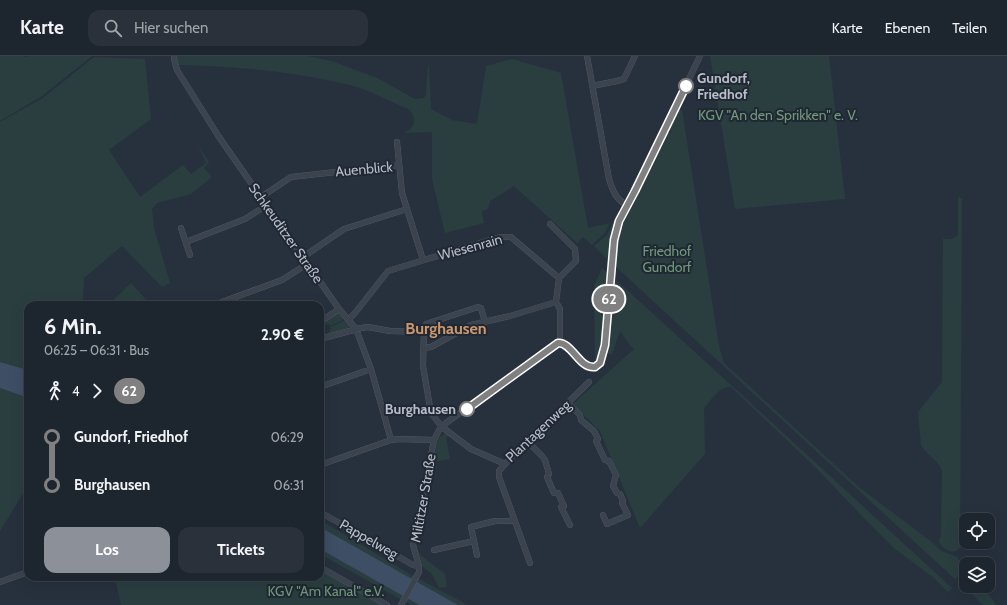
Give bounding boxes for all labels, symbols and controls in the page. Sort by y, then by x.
search box [88,10,368,46]
text: Karte [20,16,64,39]
icon: search [102,17,124,39]
text: Hier suchen [134,19,208,37]
text: Karte [832,19,863,37]
text: Ebenen [885,19,930,37]
text: Teilen [952,19,987,37]
place label: Gundorf, Friedhof [697,69,750,103]
marker: Gundorf, Friedhof [678,78,694,94]
park label: KGV "An den Sprikken" e. V. [698,106,858,124]
street label: Auenblick [335,157,394,180]
street label: Schkeuditzer Straße [245,179,327,287]
street label: Wiesenrain [436,230,504,264]
park label: Friedhof Gundorf [643,242,692,276]
line badge: 62 [591,286,627,312]
text: 62 [601,290,617,308]
text: 6 Min. [44,313,102,340]
district label: Burghausen [405,319,487,338]
text: 2.90 € [261,326,304,344]
text: 06:25 – 06:31 · Bus [44,342,149,358]
icon: walk [44,380,66,402]
icon: forward [86,380,108,402]
text: 62 [122,382,137,400]
text: 4 [72,383,80,399]
street label: Plantagenweg [501,395,575,466]
place label: Burghausen [385,400,456,418]
marker: Burghausen [459,401,475,417]
text: Gundorf, Friedhof [74,428,188,446]
text: 06:29 [271,429,304,445]
street label: Miltitzer Straße [406,452,440,544]
text: Burghausen [74,476,150,494]
text: 06:31 [274,477,304,493]
map controls [959,513,995,593]
button: locate [959,513,995,549]
street label: Pappelweg [336,515,402,563]
button: Los [44,527,170,573]
button: Tickets [178,527,304,573]
button: layers [959,557,995,593]
park label: KGV "Am Kanal" e.V. [268,582,385,600]

